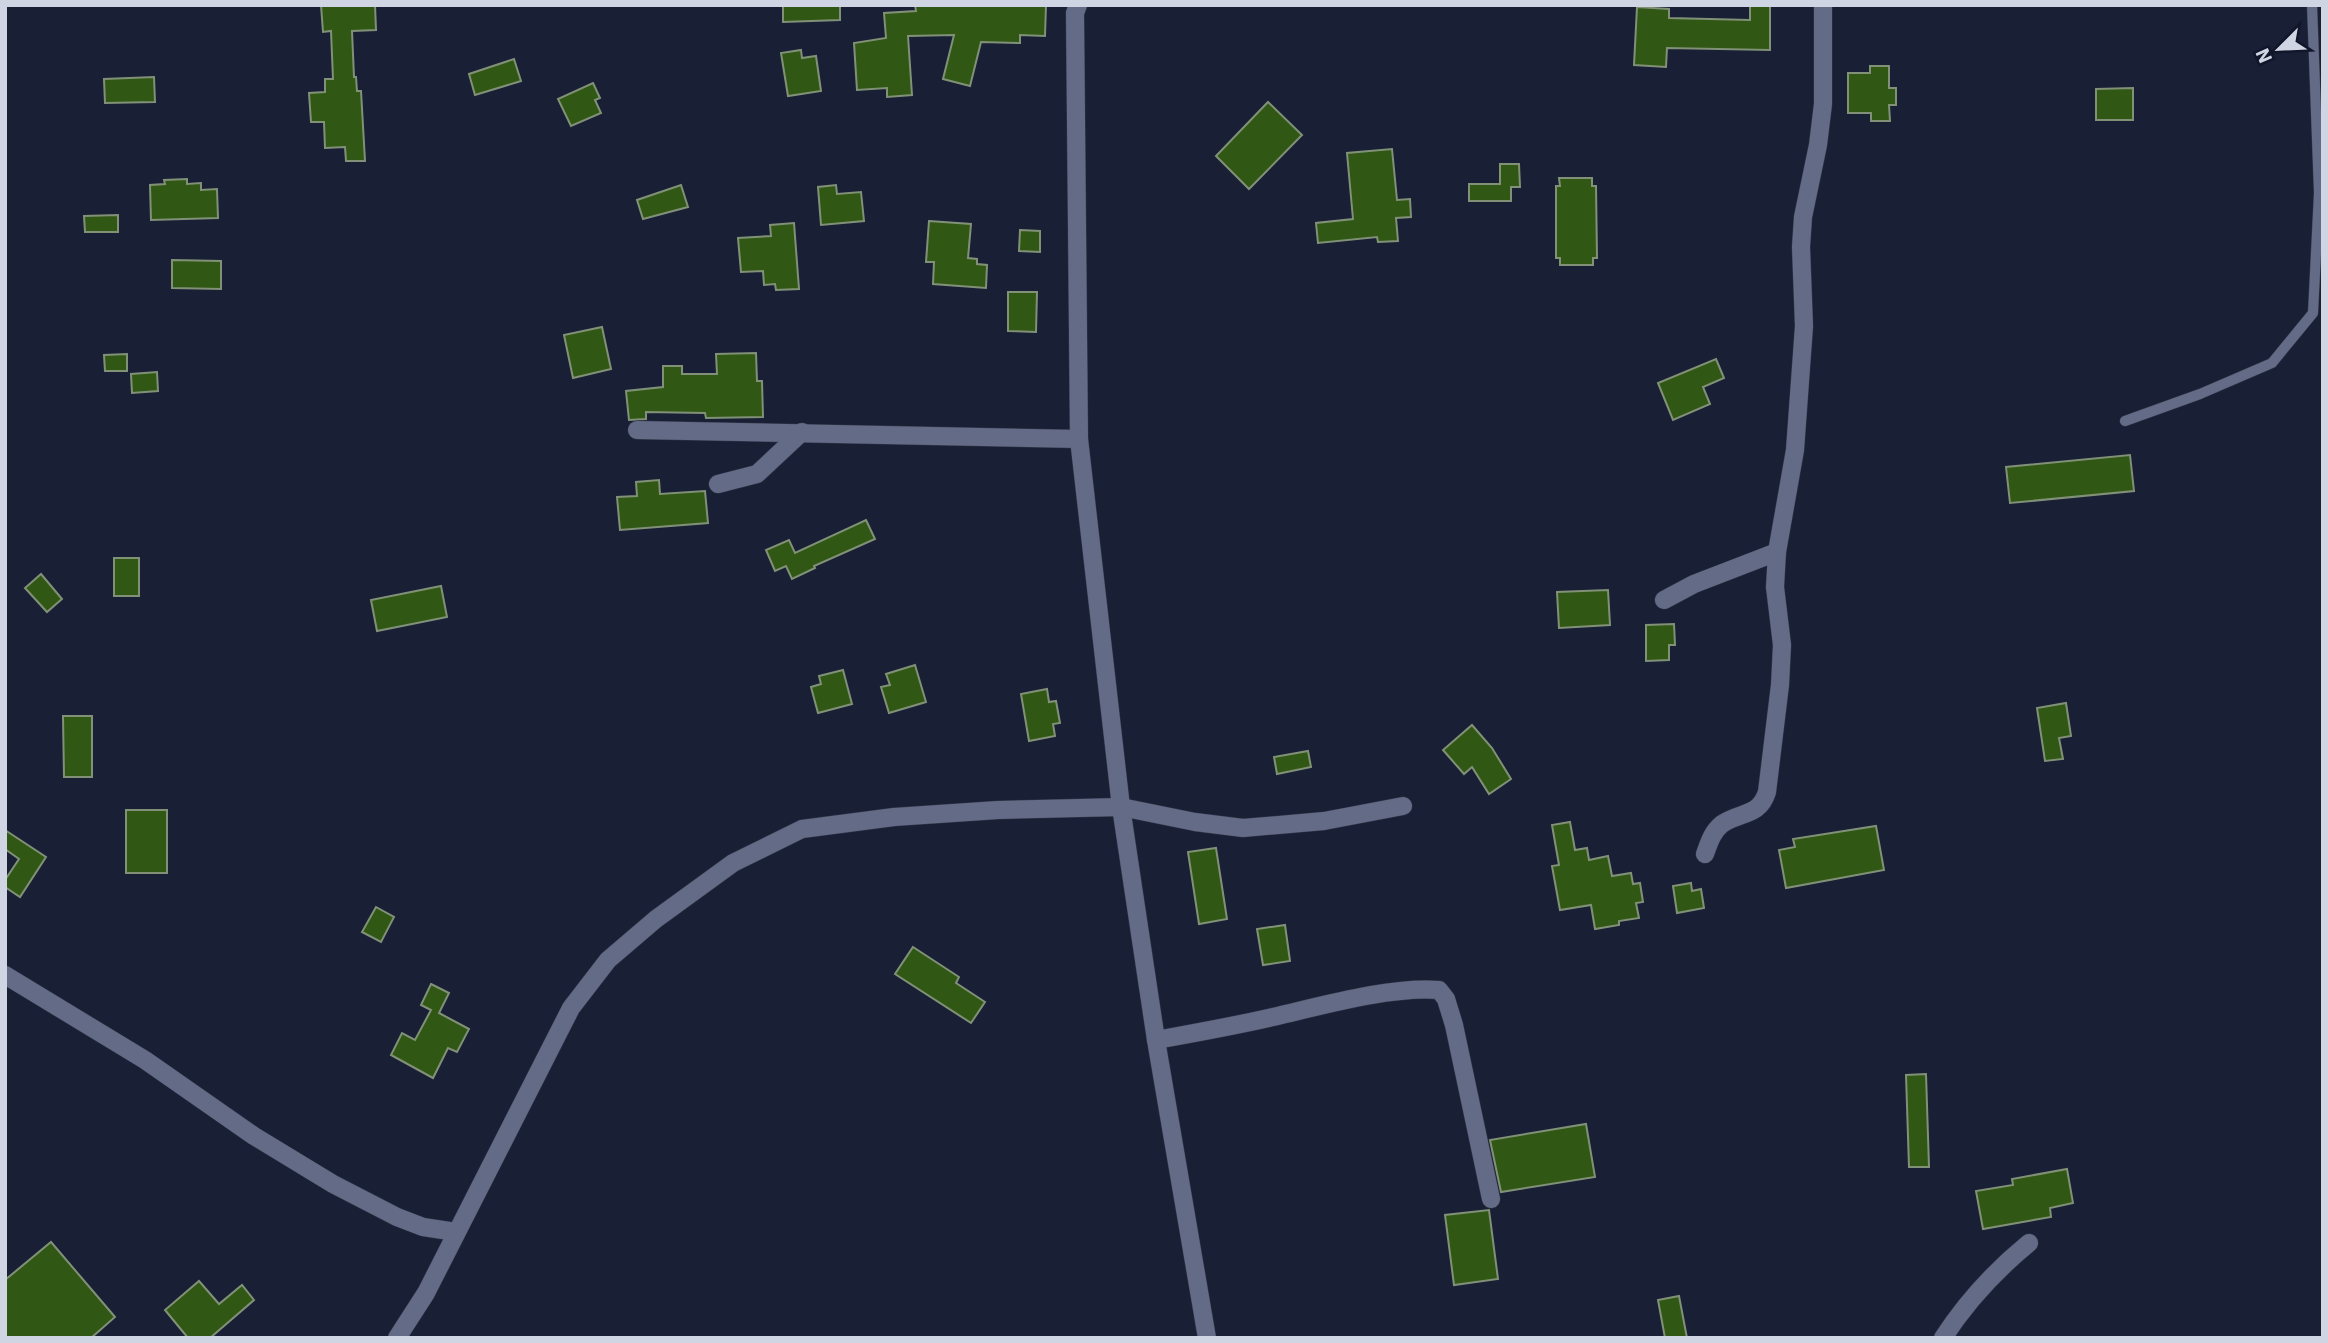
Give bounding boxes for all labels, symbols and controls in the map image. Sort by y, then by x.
north arrow [2244,14,2314,84]
text: N [2250,45,2277,67]

